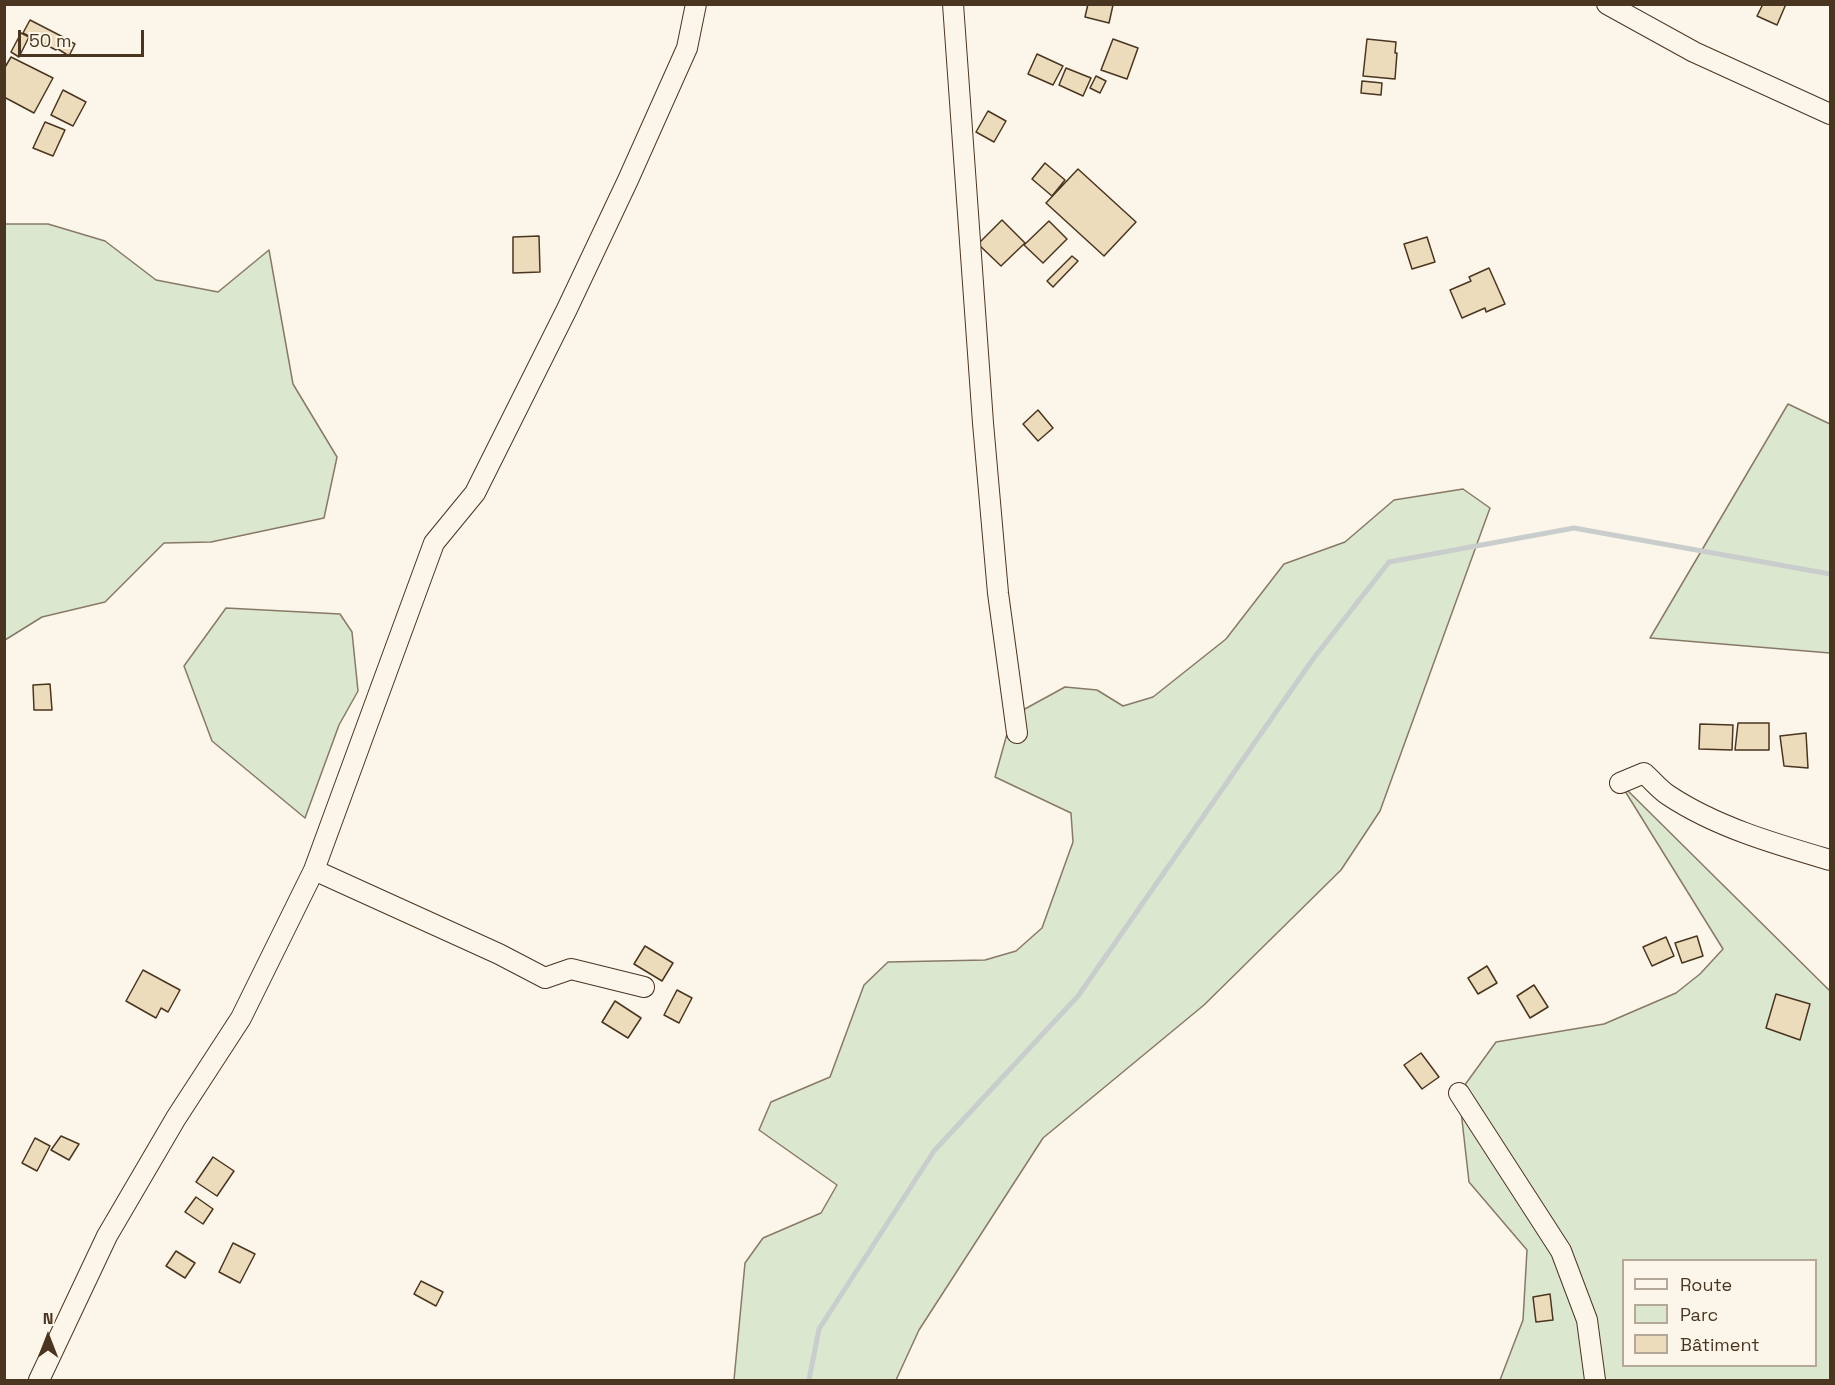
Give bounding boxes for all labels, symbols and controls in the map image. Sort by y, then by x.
scale bar [21,18,147,56]
text: 50 m [29,29,71,52]
legend [1622,1259,1817,1367]
text: Route [1680,1273,1732,1296]
text: Parc [1680,1303,1718,1326]
north arrow [18,1307,78,1367]
text: N [43,1308,53,1329]
text: Bâtiment [1680,1333,1760,1356]

